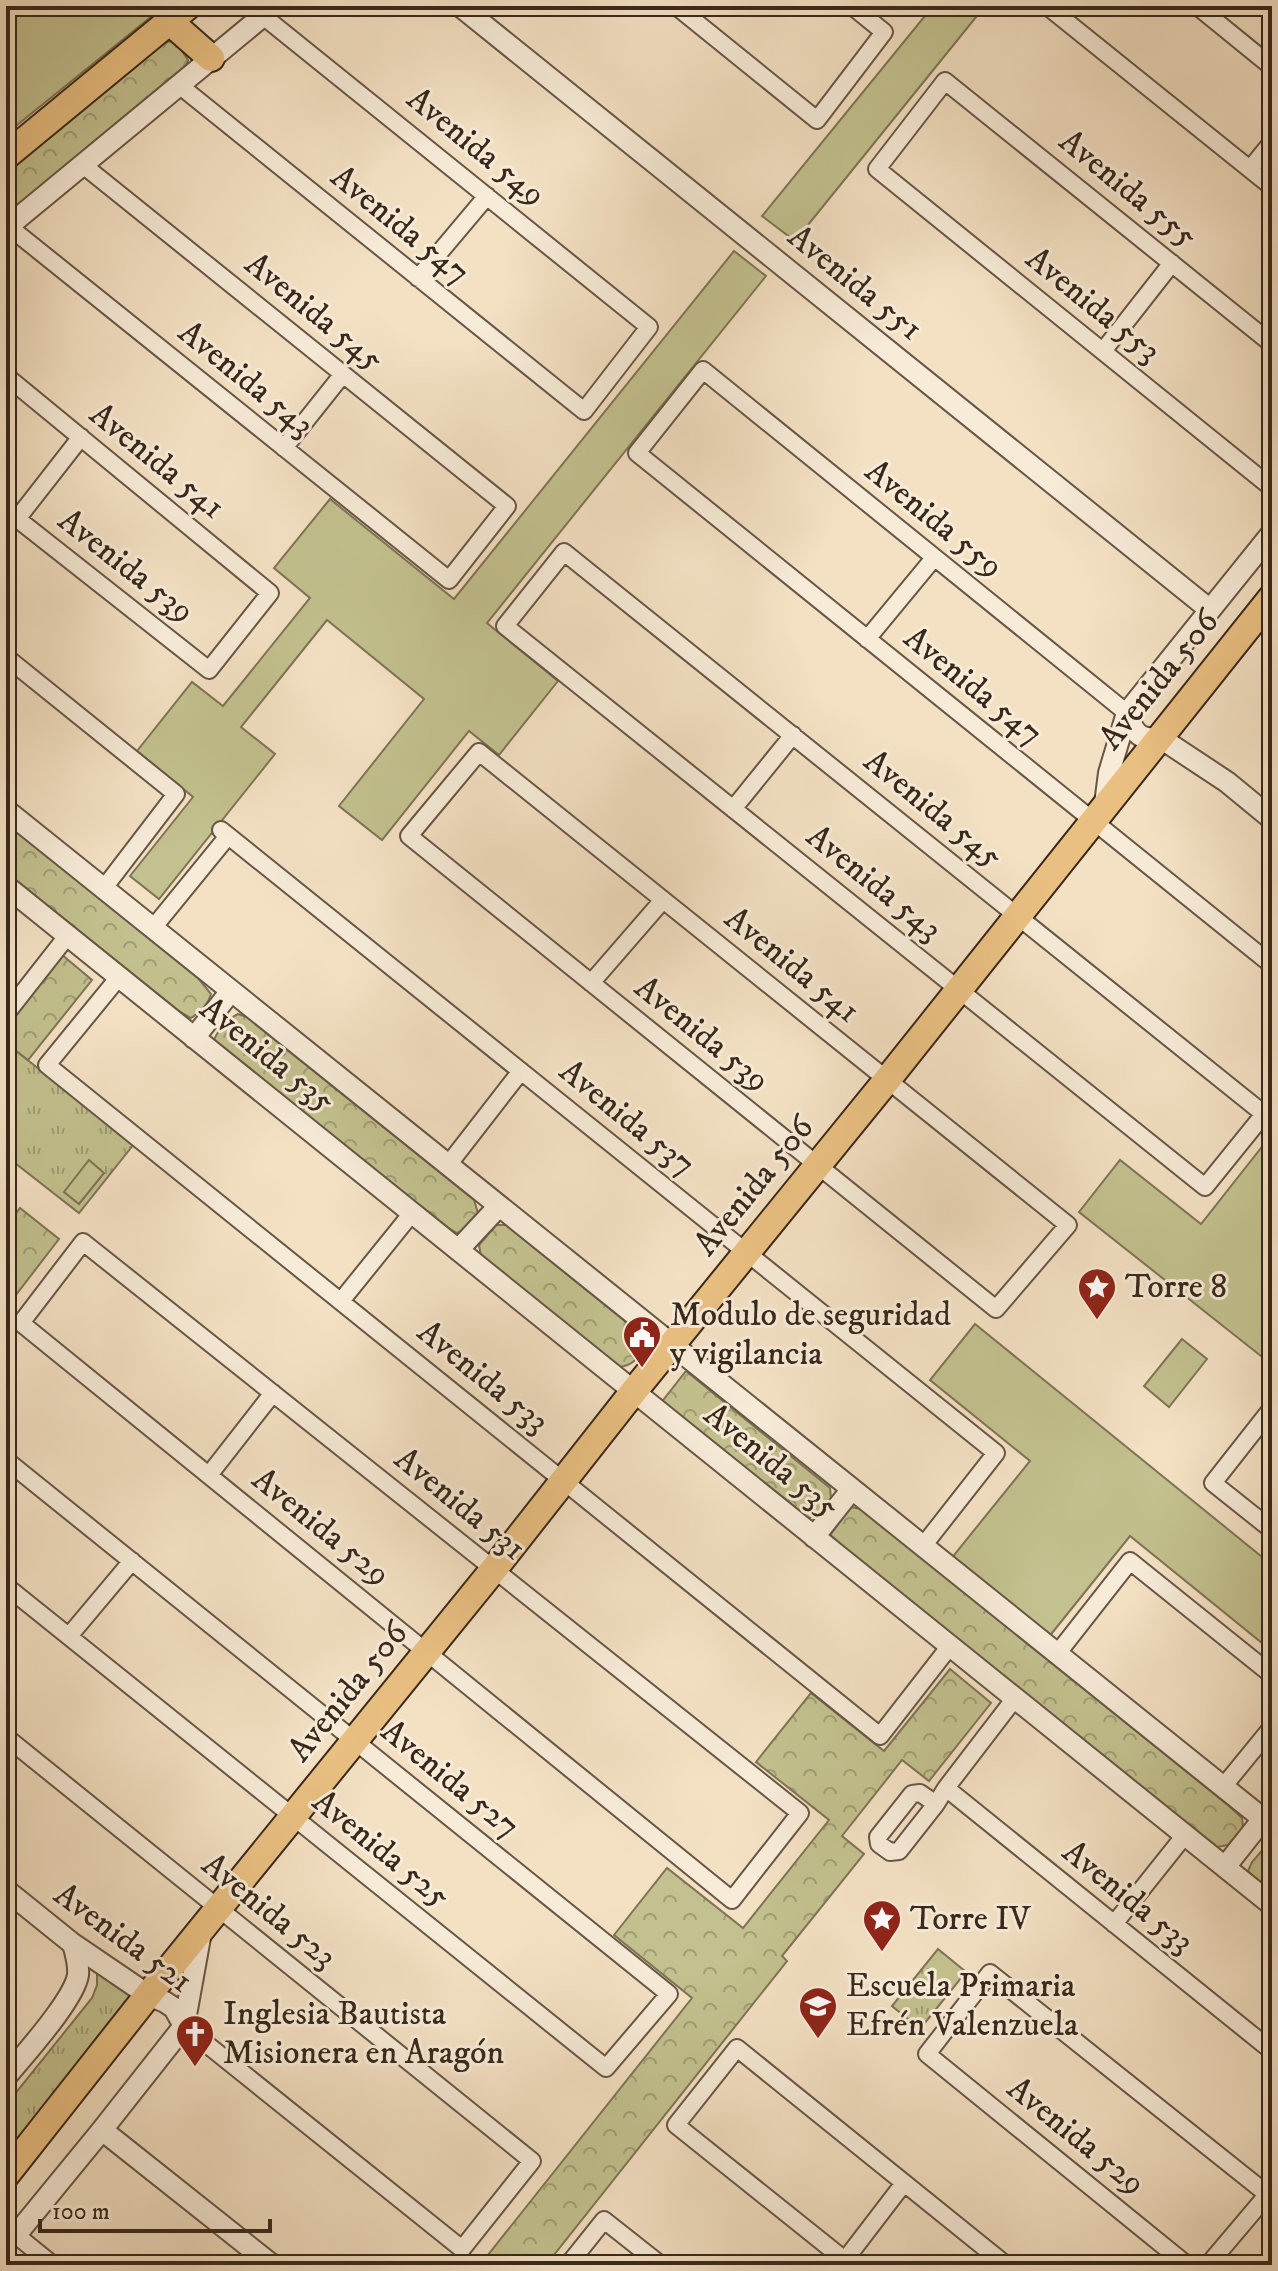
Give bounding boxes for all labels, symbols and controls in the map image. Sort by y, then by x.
street label: Avenida 549 [398,78,554,216]
street label: Avenida 555 [1050,120,1206,258]
street label: Avenida 547 [322,156,478,294]
street label: Avenida 551 [779,216,931,350]
street label: Avenida 553 [1017,238,1169,372]
street label: Avenida 545 [236,243,392,381]
street label: Avenida 543 [170,312,322,446]
street label: Avenida 541 [81,394,233,528]
street label: Avenida 559 [856,450,1012,588]
street label: Avenida 539 [49,500,203,632]
street label: Avenida 506 [1090,600,1229,759]
street label: Avenida 547 [895,617,1051,755]
street label: Avenida 545 [855,740,1011,878]
street label: Avenida 543 [798,816,950,950]
street label: Avenida 541 [716,898,868,1032]
street label: Avenida 539 [626,967,778,1101]
street label: Avenida 535 [191,988,343,1122]
street label: Avenida 537 [551,1050,703,1186]
street label: Avenida 506 [685,1106,824,1265]
place icon: Torre 8 [1076,1266,1118,1321]
place label: Torre 8 [1125,1266,1227,1308]
place label: Modulo de seguridad y vigilancia [670,1294,951,1375]
street label: Avenida 533 [409,1311,557,1443]
public building icon: Modulo de seguridad y vigilancia [621,1314,663,1369]
street label: Avenida 535 [695,1394,847,1528]
street label: Avenida 531 [386,1438,534,1570]
street label: Avenida 529 [243,1459,399,1595]
street label: Avenida 506 [279,1612,418,1771]
street label: Avenida 527 [372,1710,528,1848]
street label: Avenida 525 [303,1781,459,1917]
street label: Avenida 533 [1054,1831,1202,1963]
street label: Avenida 523 [193,1844,345,1978]
street label: Avenida 521 [45,1874,201,2002]
place icon: Torre IV [861,1898,903,1953]
place label: Torre IV [910,1898,1032,1940]
place label: Escuela Primaria Efrén Valenzuela [846,1965,1079,2046]
school or university icon: Escuela Primaria Efrén Valenzuela [797,1985,839,2040]
place label: Inglesia Bautista Misionera en Aragón [223,1993,505,2074]
church icon: Inglesia Bautista Misionera en Aragón [174,2013,216,2068]
street label: Avenida 529 [998,2068,1154,2204]
scale bar [40,2183,270,2233]
text: 100 m [52,2197,110,2227]

